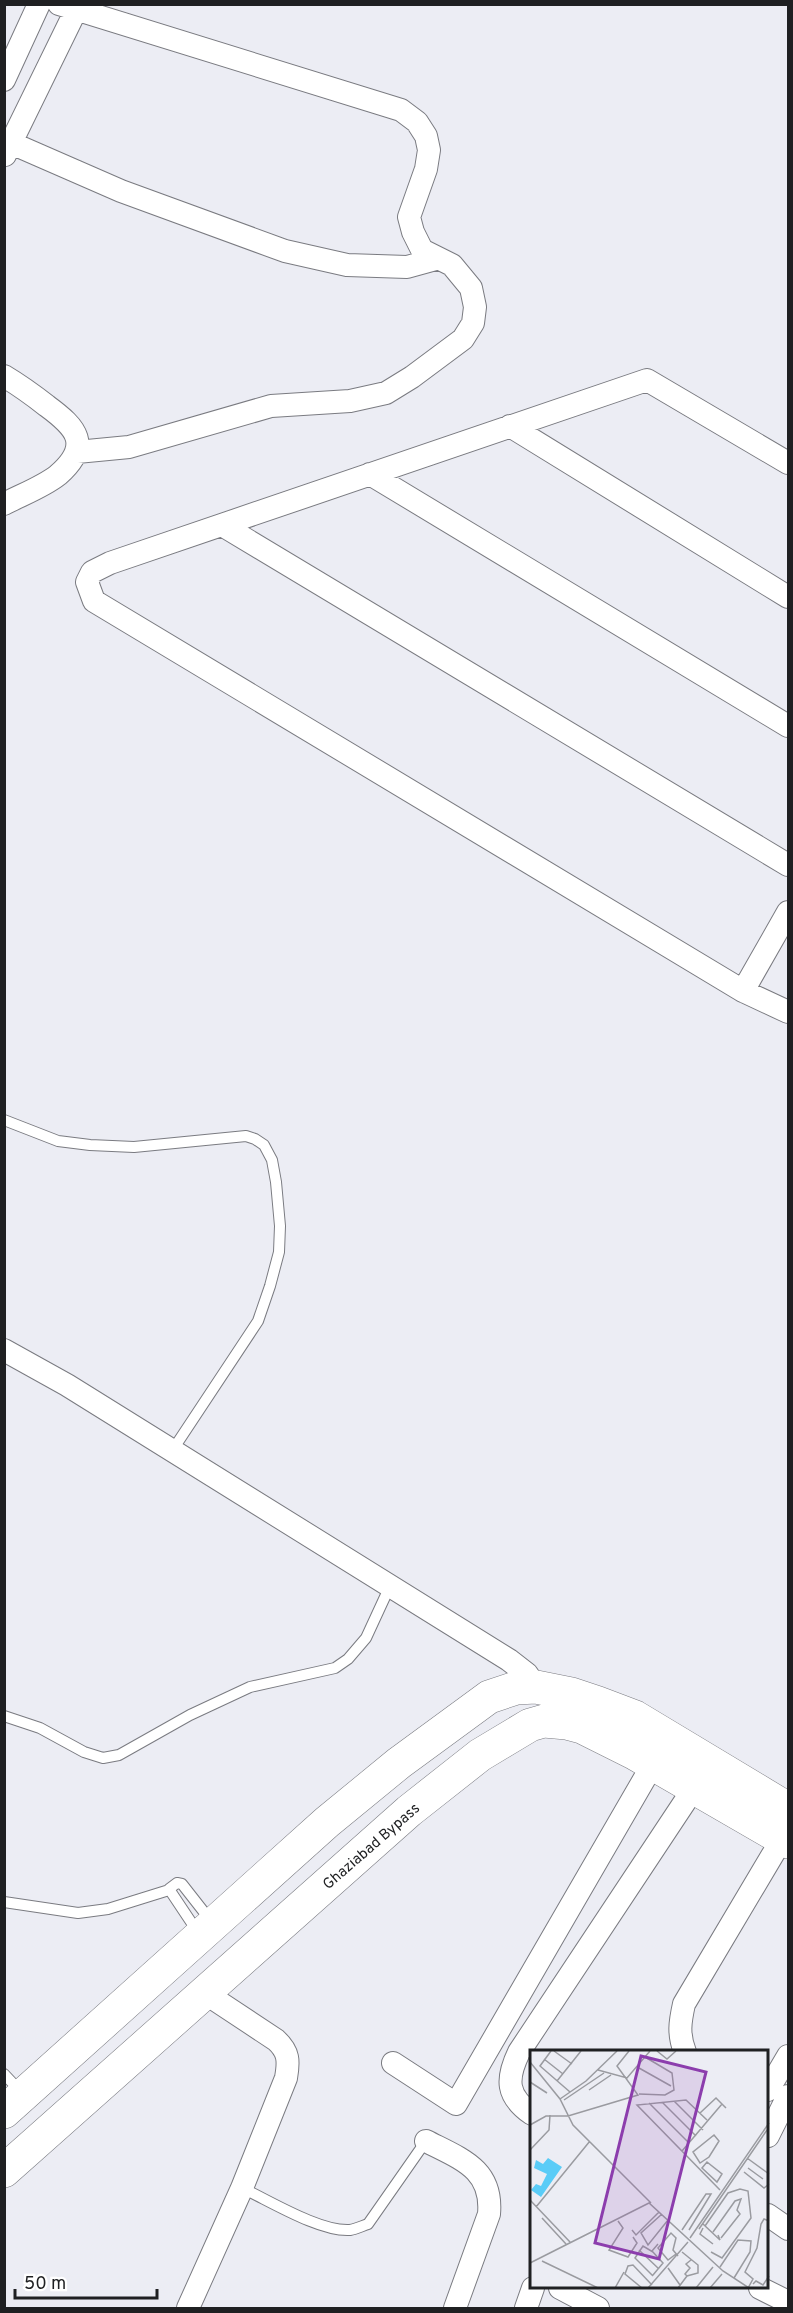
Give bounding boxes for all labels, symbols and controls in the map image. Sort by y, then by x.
street label: Ghaziabad Bypass [319,1800,425,1895]
inset map [530,2050,769,2289]
scale bar [15,2262,158,2300]
text: 50 m [24,2273,66,2296]

